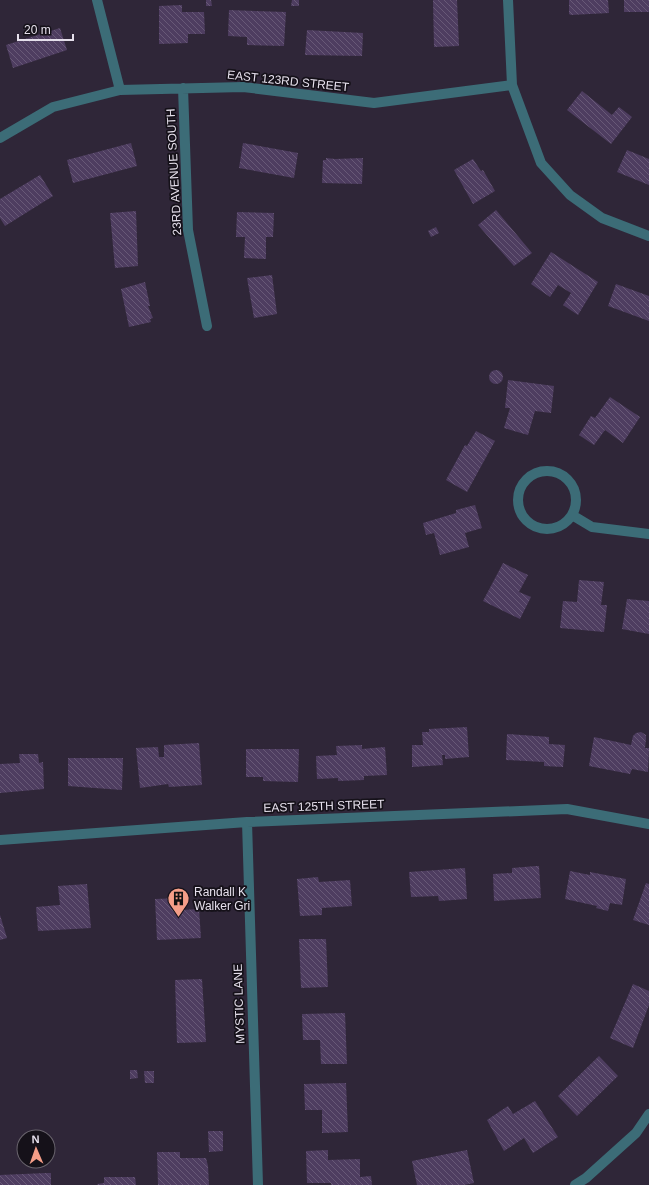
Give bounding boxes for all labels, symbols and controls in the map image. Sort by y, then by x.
scale bar [18,16,73,42]
text: 20 m [24,23,51,37]
street label: EAST 123RD STREET [226,68,350,94]
street label: 23RD AVENUE SOUTH [164,108,184,236]
street label: EAST 125TH STREET [263,797,385,815]
place label: Randall K Walker Gri [194,885,250,913]
building icon: Randall K Walker Gri [165,886,191,919]
street label: MYSTIC LANE [231,964,247,1044]
north arrow [16,1129,56,1169]
text: N [31,1133,40,1145]

